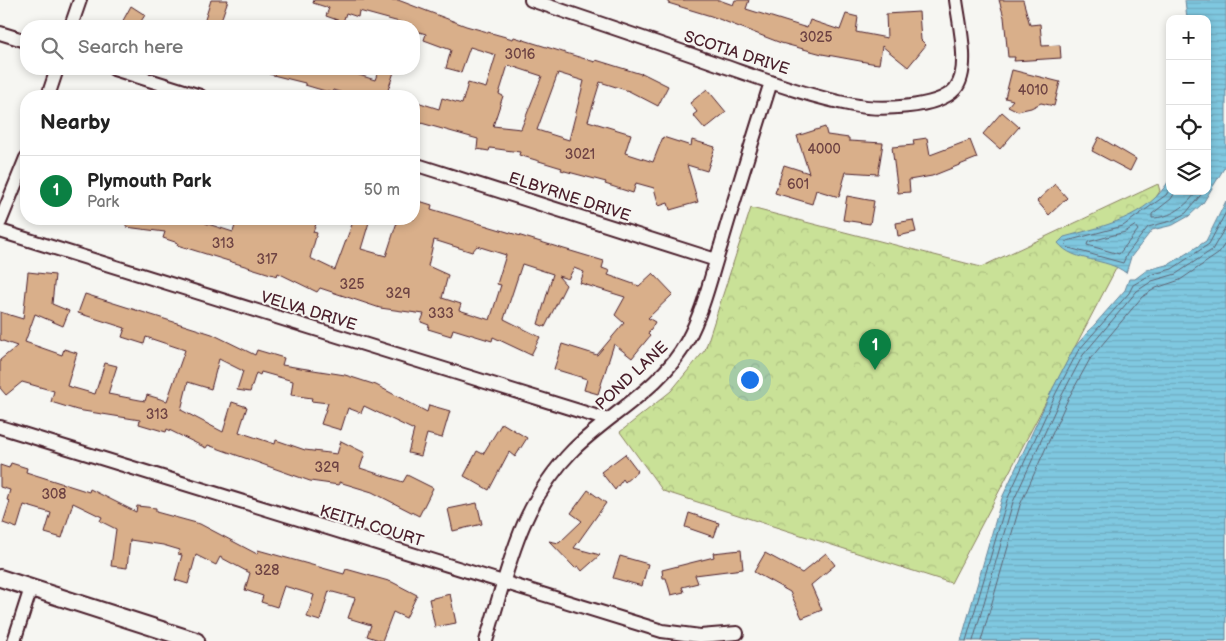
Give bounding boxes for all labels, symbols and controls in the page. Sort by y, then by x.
map controls [1166,15,1211,195]
button: + [1166,15,1211,60]
search box [20,20,420,75]
street label: SCOTIA DRIVE [682,27,792,79]
house number: 3025 [799,29,833,46]
icon: search [38,34,66,62]
text: Search here [78,36,183,59]
house number: 3016 [505,46,536,63]
button: − [1166,60,1211,105]
house number: 4010 [1018,82,1048,99]
button: locate [1166,105,1211,150]
text: Nearby [40,110,110,135]
house number: 4000 [807,141,841,158]
house number: 3021 [565,146,595,163]
button: layers [1166,150,1211,195]
street label: ELBYRNE DRIVE [506,169,633,226]
text: Plymouth Park [87,170,211,193]
house number: 601 [787,176,809,193]
text: 1 [53,181,59,200]
text: 50 m [364,181,400,200]
text: Park [87,193,119,212]
house number: 313 [212,235,234,252]
house number: 317 [257,251,278,268]
house number: 325 [340,276,364,293]
house number: 329 [386,285,410,302]
street label: VELVA DRIVE [258,288,359,335]
house number: 333 [428,305,454,322]
pin: 1 [859,329,891,370]
street label: POND LANE [592,338,672,414]
your location [737,367,763,393]
house number: 313 [146,406,168,423]
house number: 329 [315,459,339,476]
house number: 308 [41,486,67,503]
street label: KEITH COURT [317,502,426,551]
house number: 328 [254,562,280,579]

